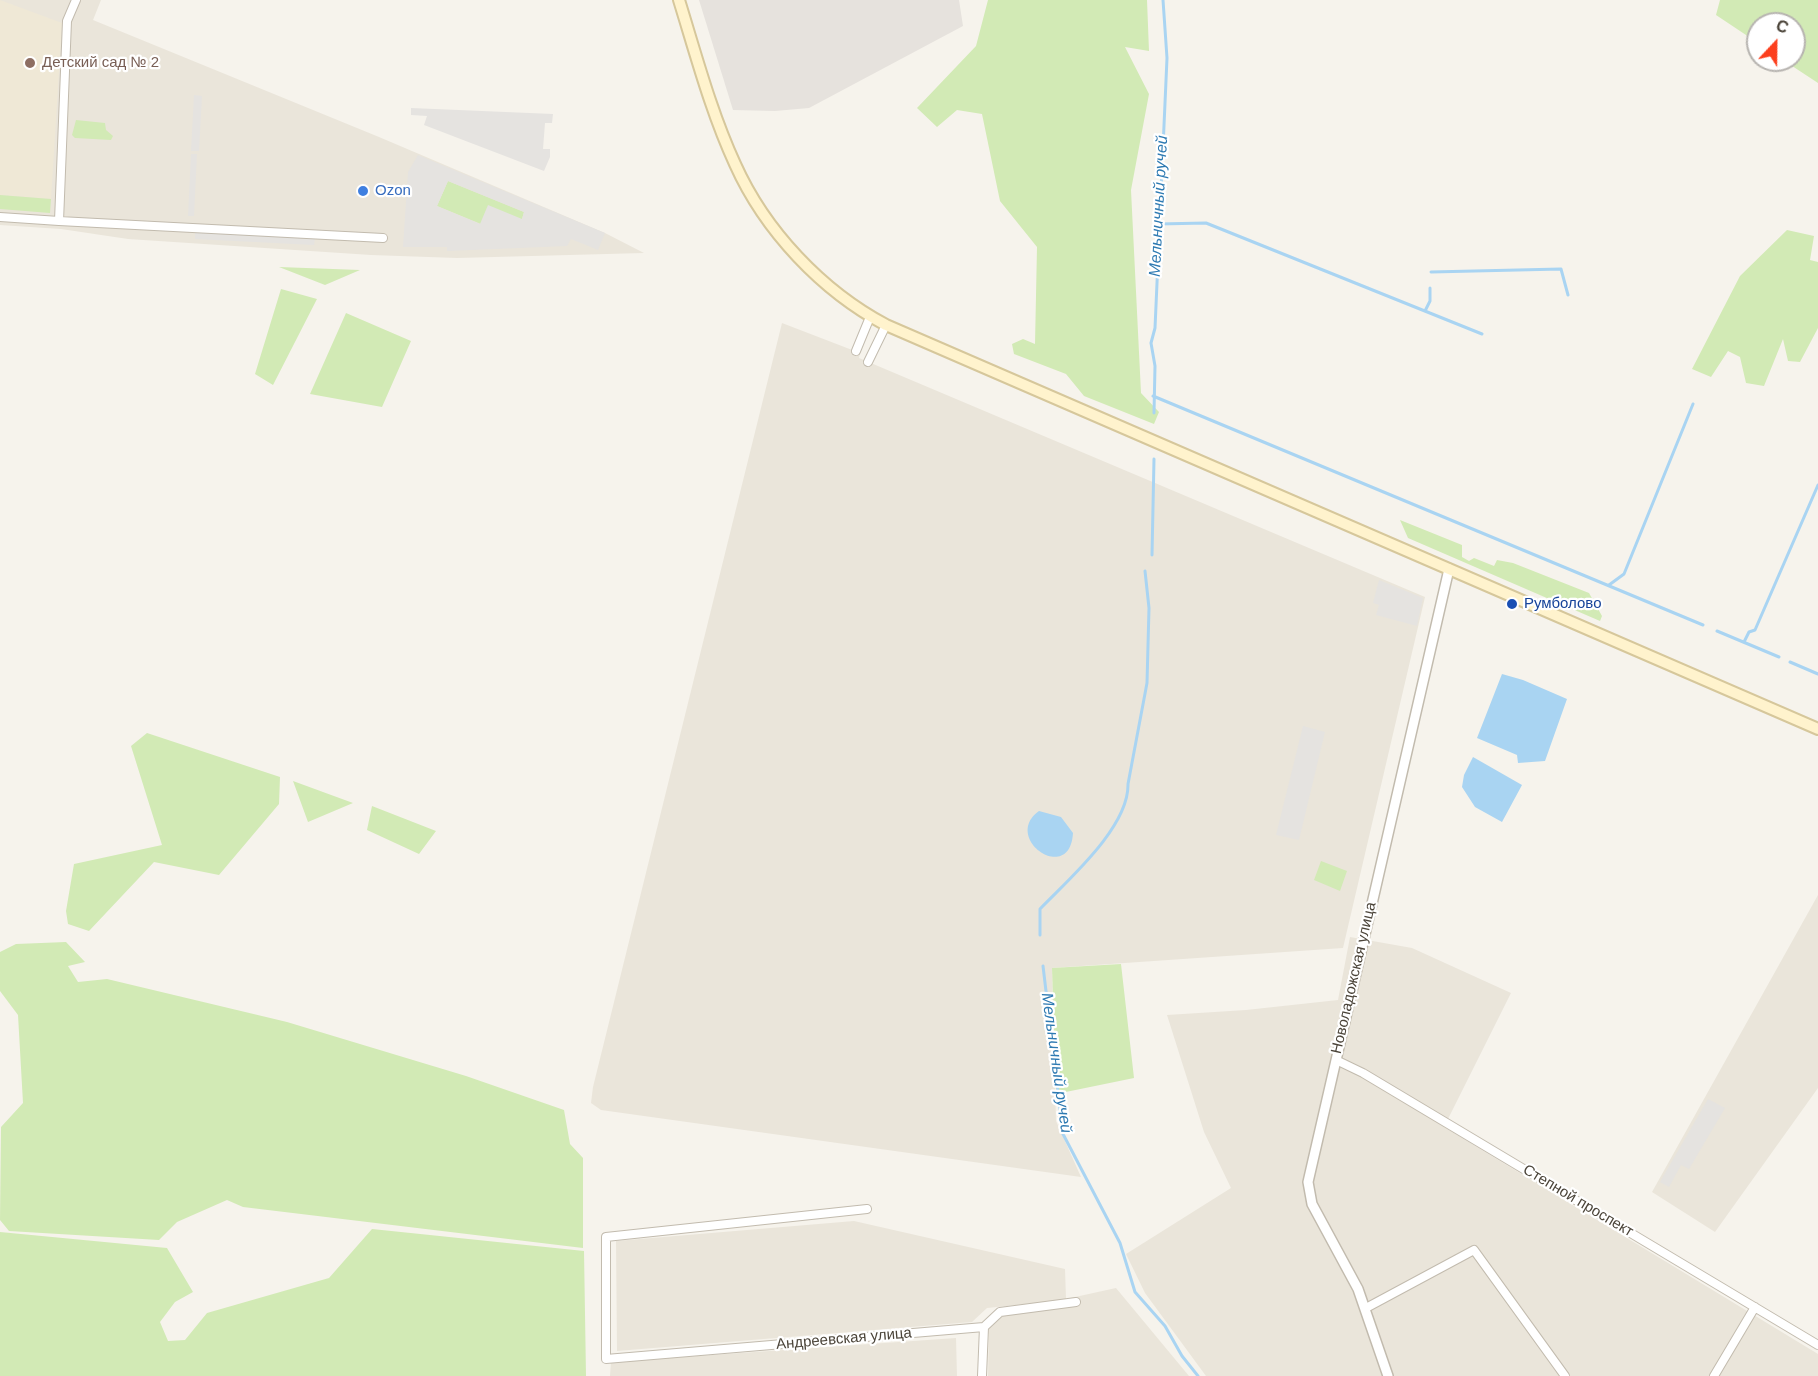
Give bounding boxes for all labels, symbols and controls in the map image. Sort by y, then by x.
north arrow [1746,12,1806,72]
text: С [1774,17,1791,37]
place label: Детский сад № 2 [42,54,159,72]
marker: Детский сад № 2 [23,56,37,70]
water label: Мельничный ручей [1146,135,1172,277]
place label: Ozon [375,182,411,200]
marker: Ozon [356,184,370,198]
place label: Румболово [1524,595,1601,613]
marker: Румболово [1505,597,1519,611]
street label: Новоладожская улица [1328,900,1380,1056]
water label: Мельничный ручей [1037,992,1075,1134]
street label: Степной проспект [1520,1161,1636,1241]
street label: Андреевская улица [775,1324,913,1354]

